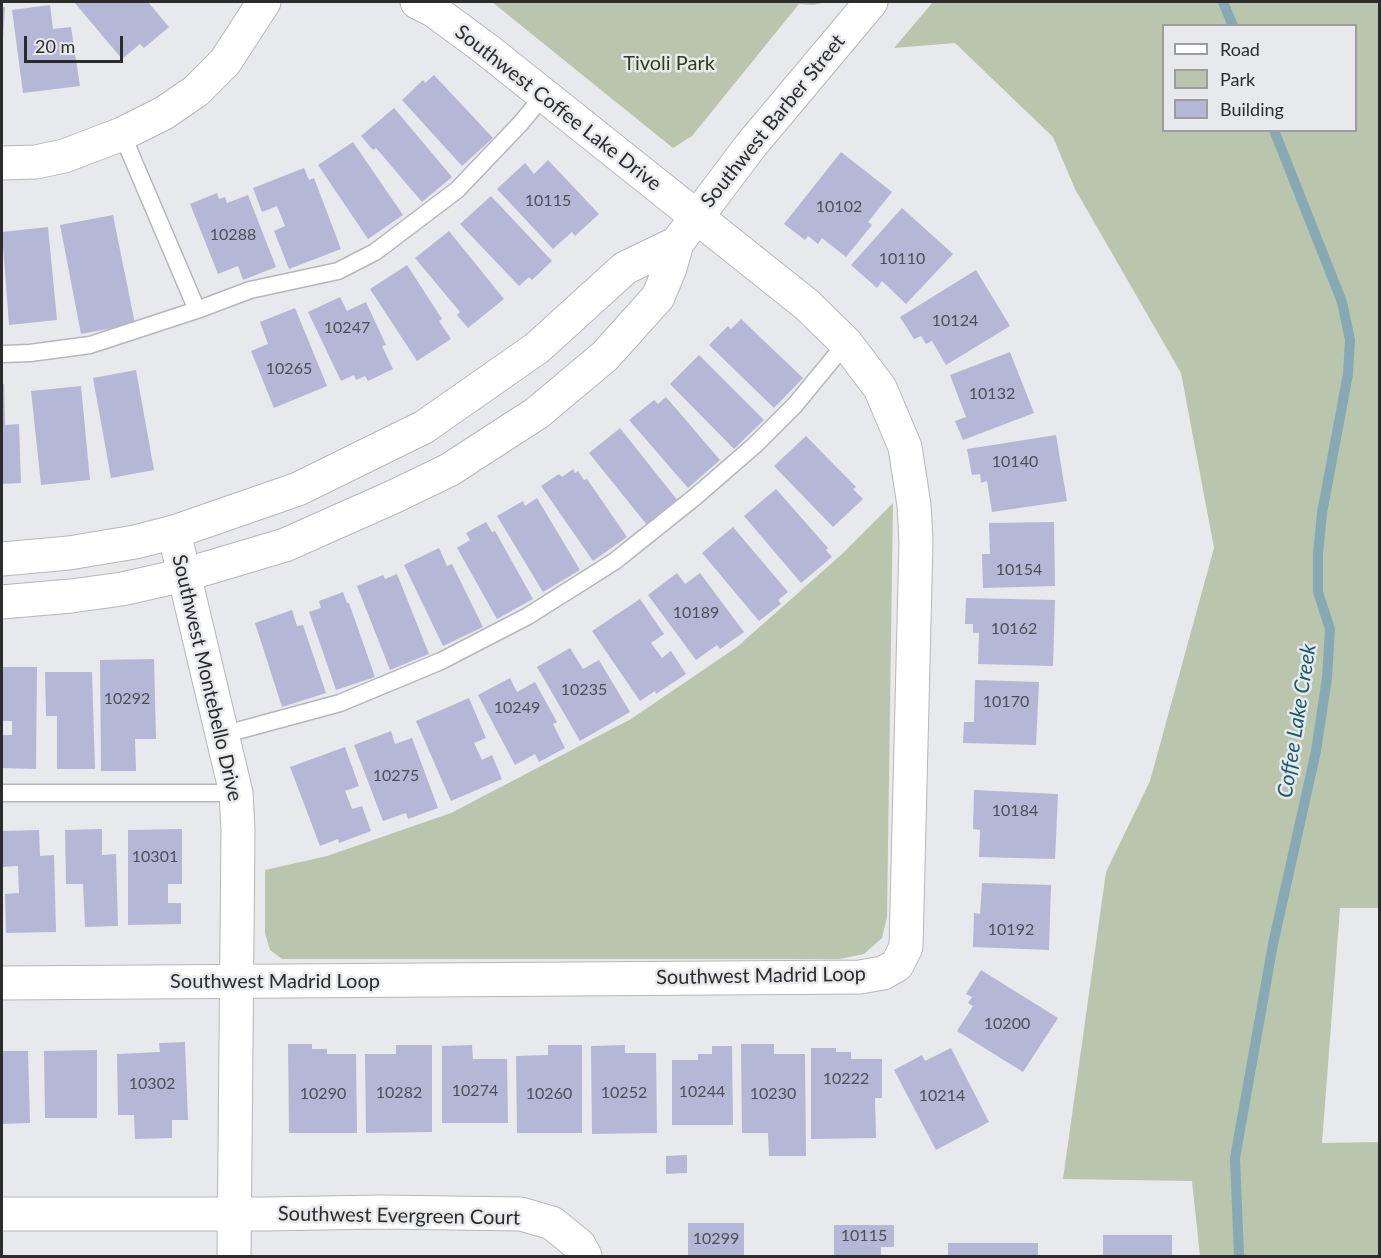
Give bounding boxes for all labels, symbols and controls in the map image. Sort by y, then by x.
street label: Southwest Coffee Lake Drive [450,20,666,196]
scale bar [27,24,126,62]
legend [1162,24,1357,132]
street label: Southwest Barber Street [696,30,850,212]
text: 20 m [35,35,75,57]
text: Road [1220,38,1260,60]
park label: Tivoli Park [623,52,715,76]
text: Park [1220,68,1255,90]
text: Building [1220,98,1284,120]
house number: 10115 [525,191,571,211]
house number: 10102 [816,197,862,217]
house number: 10288 [210,225,256,245]
house number: 10110 [879,249,925,269]
house number: 10124 [932,311,978,331]
house number: 10247 [324,318,370,338]
house number: 10265 [266,359,312,379]
house number: 10132 [969,384,1015,404]
house number: 10140 [992,452,1038,472]
street label: Southwest Montebello Drive [167,552,247,804]
house number: 10154 [996,560,1042,580]
house number: 10189 [673,603,719,623]
house number: 10162 [991,619,1037,639]
water label: Coffee Lake Creek [1272,642,1322,800]
house number: 10235 [561,680,607,700]
house number: 10292 [104,689,150,709]
house number: 10170 [983,692,1029,712]
house number: 10249 [494,698,540,718]
house number: 10275 [373,766,419,786]
house number: 10184 [992,801,1038,821]
house number: 10301 [132,847,178,867]
house number: 10192 [988,920,1034,940]
street label: Southwest Madrid Loop [656,962,866,990]
street label: Southwest Madrid Loop [170,970,380,994]
house number: 10200 [984,1014,1030,1034]
house number: 10222 [823,1069,869,1089]
house number: 10302 [129,1074,175,1094]
house number: 10274 [452,1081,498,1101]
house number: 10244 [679,1082,725,1102]
house number: 10282 [376,1083,422,1103]
house number: 10252 [601,1083,647,1103]
house number: 10290 [300,1084,346,1104]
house number: 10260 [526,1084,572,1104]
house number: 10230 [750,1084,796,1104]
house number: 10214 [919,1086,965,1106]
street label: Southwest Evergreen Court [278,1202,520,1230]
house number: 10115 [841,1226,887,1246]
house number: 10299 [693,1229,739,1249]

